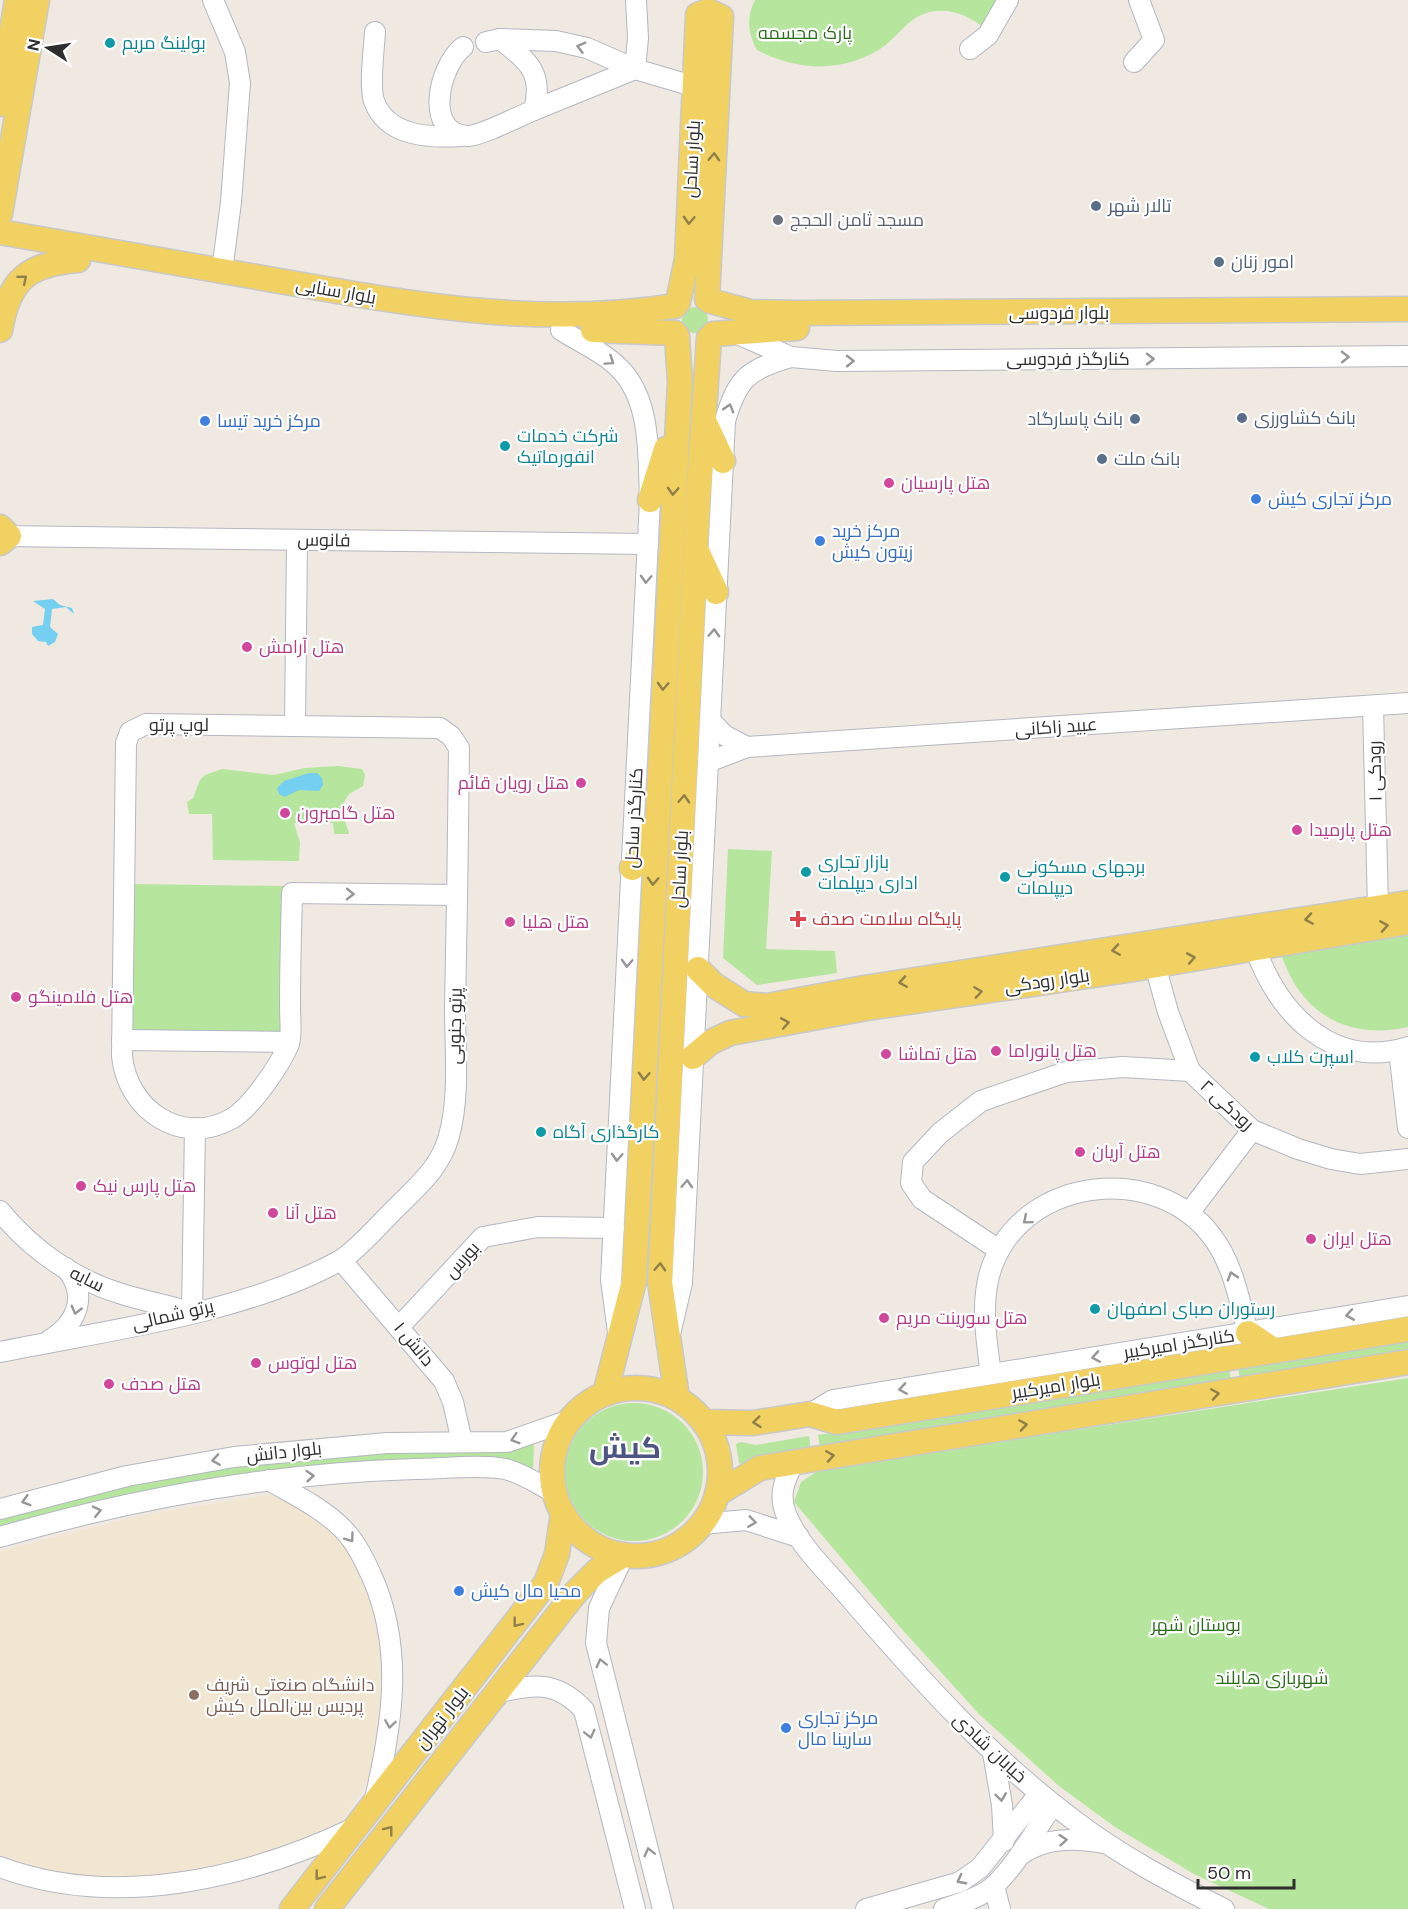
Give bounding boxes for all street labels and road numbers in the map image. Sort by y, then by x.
street label: بلوار ساحل [678,119,706,199]
street label: بلوار سنایی [294,272,378,310]
street label: بلوار فردوسی [1009,301,1109,325]
street label: کنارگذر فردوسی [1006,347,1130,371]
street label: فانوس [297,528,351,552]
street label: عبید زاکانی [1014,712,1098,742]
street label: لوپ پرتو [149,713,209,737]
street label: رودکی ۱ [1362,740,1388,802]
street label: کنارگذر ساحل [619,767,649,869]
street label: بلوار ساحل [666,829,694,909]
street label: بلوار رودکی [1003,963,1091,999]
street label: پرتو جنوبی [442,987,468,1065]
street label: رودکی ۲ [1195,1074,1259,1136]
street label: بورس [439,1236,485,1284]
street label: سایه [66,1260,108,1298]
street label: پرتو شمالی [130,1294,217,1336]
street label: دانش ۱ [388,1317,440,1371]
street label: کنارگذر امیرکبیر [1121,1323,1236,1365]
street label: بلوار امیرکبیر [1009,1367,1102,1405]
street label: بلوار دانش [245,1436,323,1468]
street label: بلوار تهران [410,1681,474,1755]
street label: خیابان شادی [948,1708,1032,1788]

